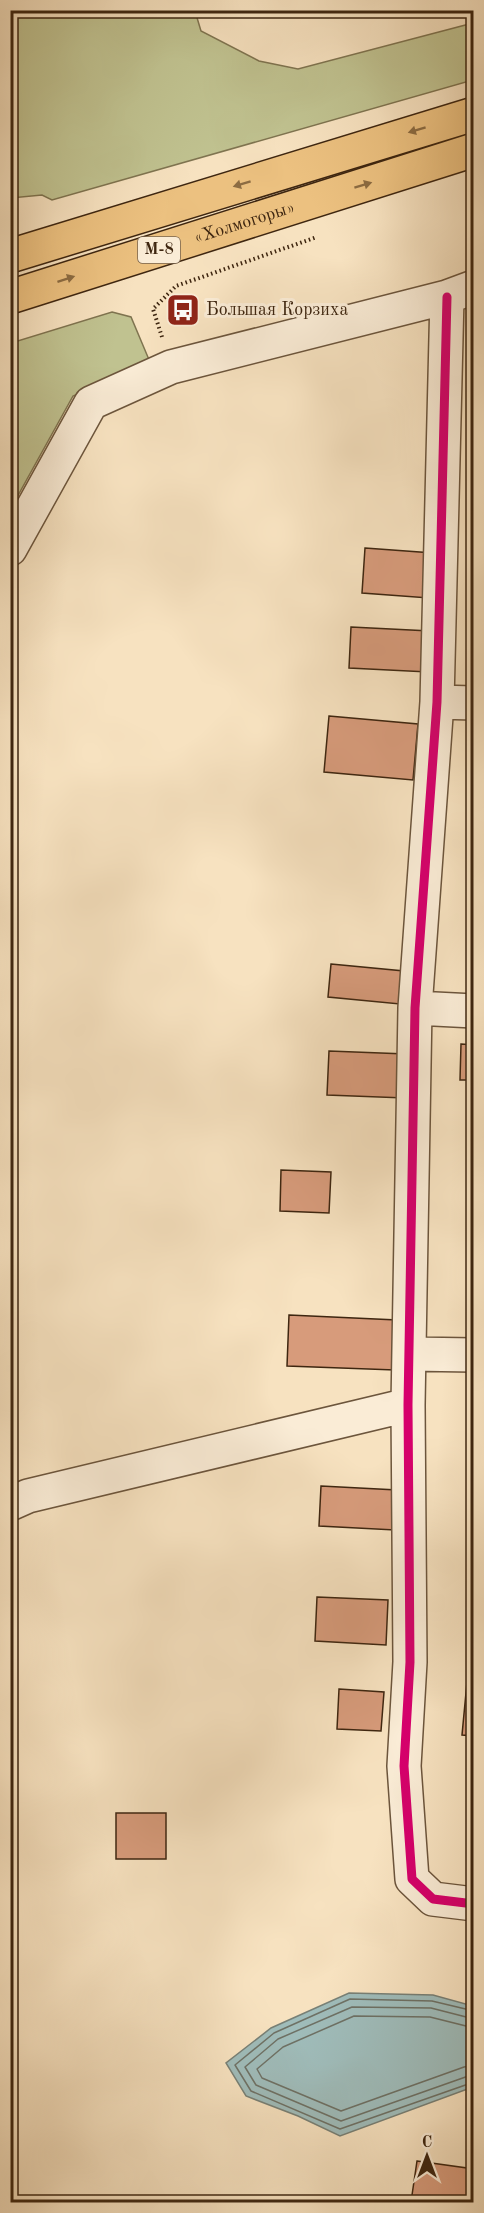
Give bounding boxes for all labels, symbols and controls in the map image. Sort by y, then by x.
one-way arrow [408,126,426,135]
one-way arrow [233,180,251,189]
one-way arrow [354,180,372,189]
street label: «Холмогоры» [192,198,297,247]
road number: М-8 [138,237,180,263]
one-way arrow [57,274,75,284]
bus stop icon: Большая Корзиха [165,292,201,328]
place label: Большая Корзиха [206,301,348,319]
north arrow [397,2126,457,2186]
text: С [422,2135,432,2151]

